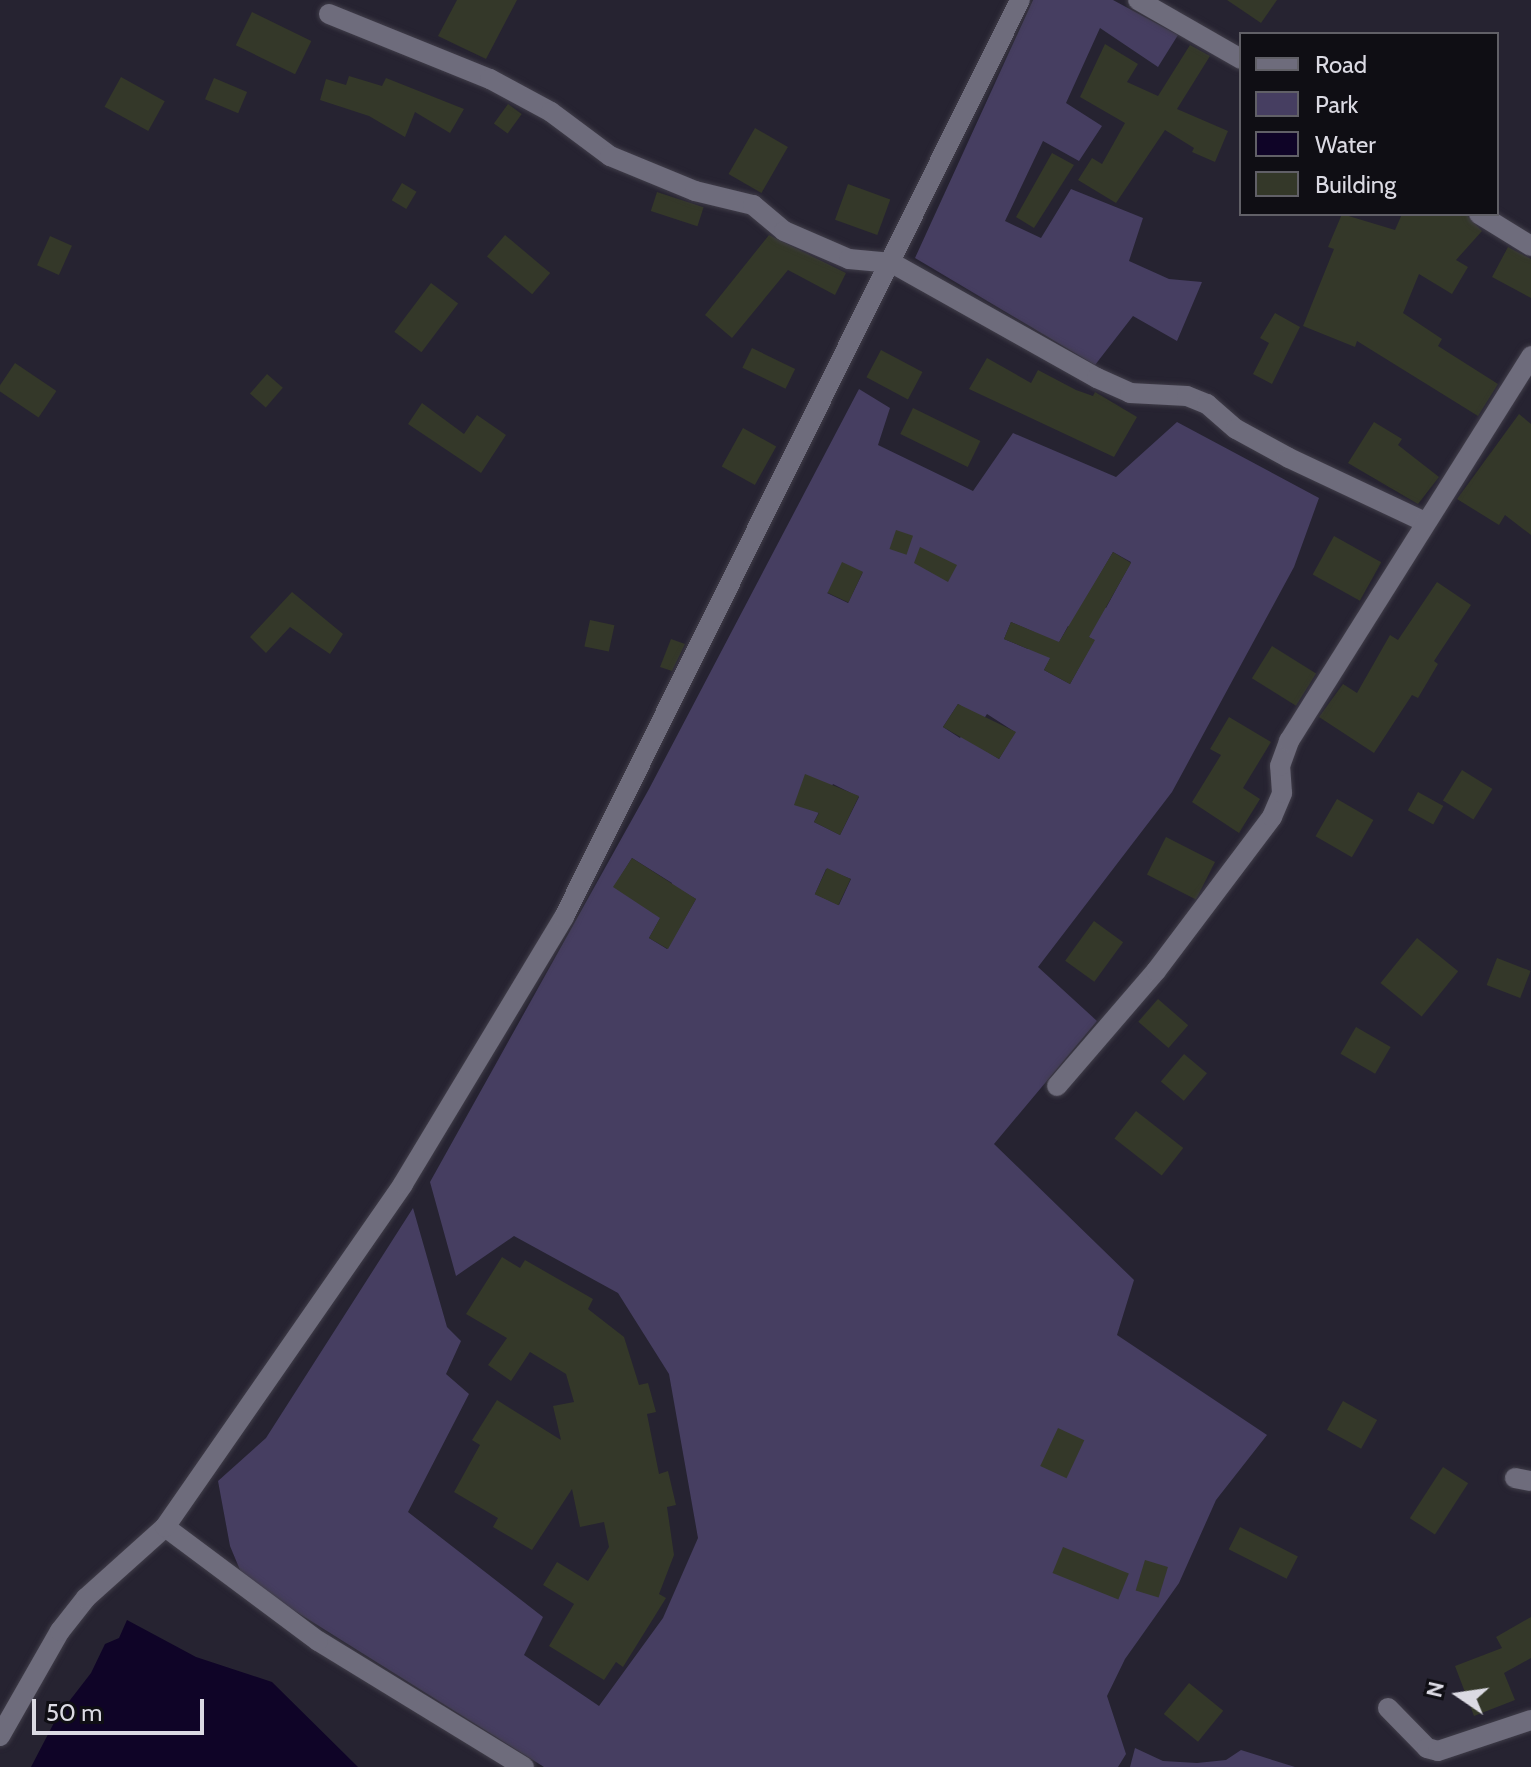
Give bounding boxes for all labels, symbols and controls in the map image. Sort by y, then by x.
legend [1239,32,1499,216]
text: Road [1315,50,1367,79]
text: Park [1315,90,1358,119]
text: Water [1315,130,1376,159]
text: Building [1315,170,1396,199]
north arrow [1419,1655,1499,1735]
text: N [1420,1679,1450,1700]
scale bar [36,1683,208,1733]
text: 50 m [46,1698,102,1727]

